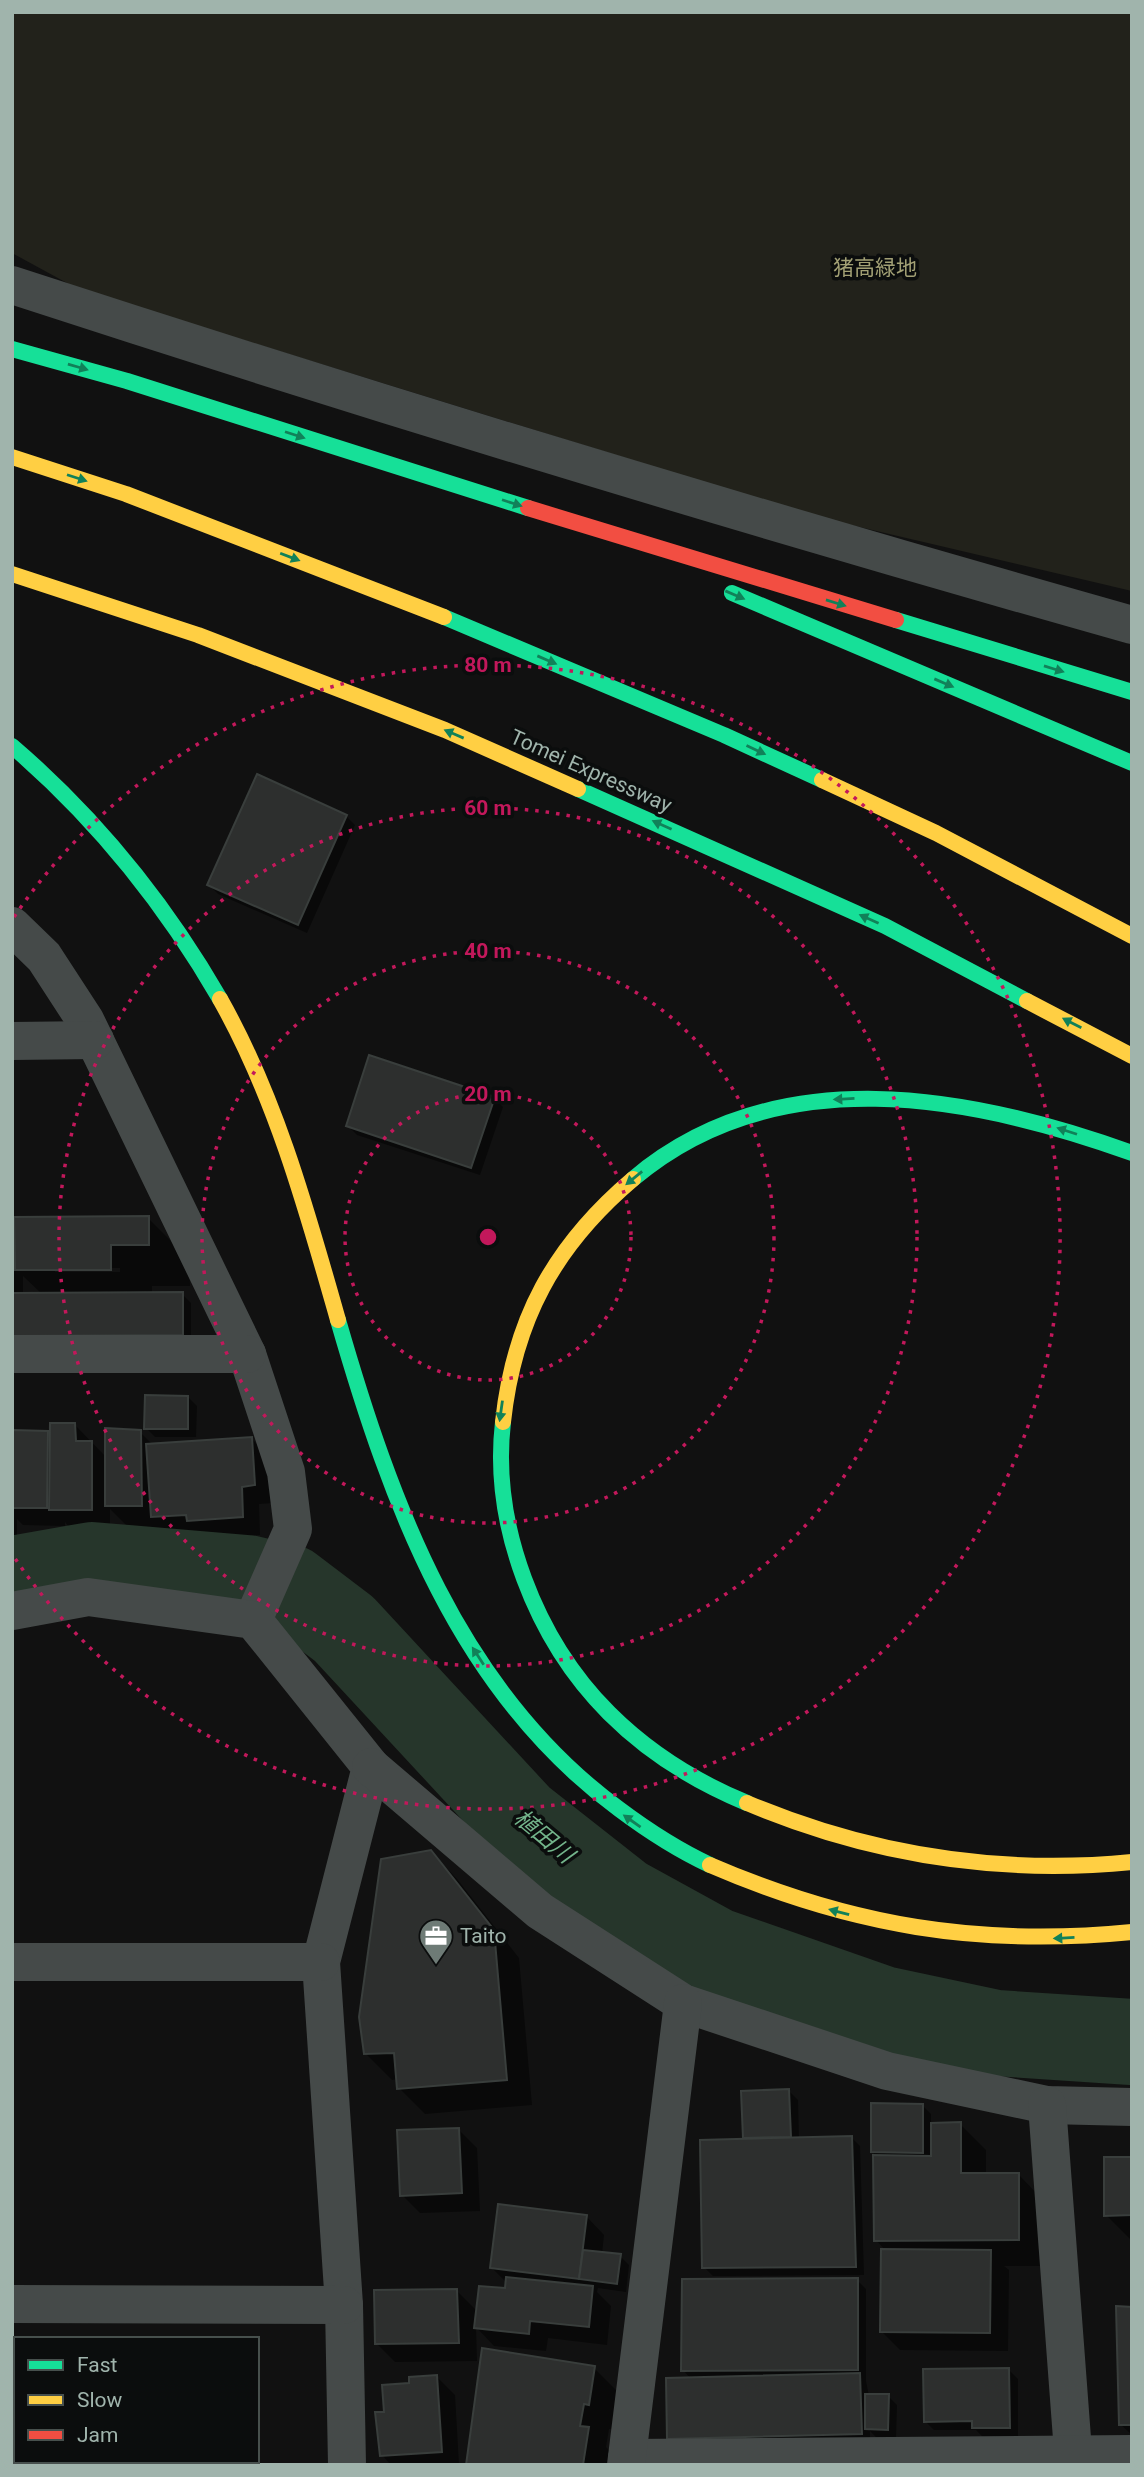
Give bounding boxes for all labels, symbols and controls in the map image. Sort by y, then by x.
park label: 猪高緑地 [833,256,917,280]
one-way arrow [68,363,89,373]
one-way arrow [285,430,306,440]
one-way arrow [67,473,88,484]
one-way arrow [502,498,523,509]
one-way arrow [280,552,301,563]
one-way arrow [725,589,746,600]
one-way arrow [826,598,847,608]
text: 80 m [464,653,512,677]
one-way arrow [536,655,557,666]
one-way arrow [1043,664,1064,674]
one-way arrow [934,678,955,689]
street label: Tomei Expressway [507,725,676,817]
one-way arrow [443,729,464,740]
one-way arrow [746,744,766,756]
text: 60 m [464,796,512,820]
one-way arrow [652,819,672,831]
one-way arrow [859,913,880,924]
text: 40 m [464,939,512,963]
one-way arrow [1062,1017,1082,1029]
text: 20 m [464,1082,512,1106]
one-way arrow [832,1093,854,1104]
one-way arrow [1057,1126,1078,1136]
one-way arrow [626,1170,643,1185]
centre of rings [476,1225,500,1249]
one-way arrow [496,1400,507,1422]
one-way arrow [471,1647,484,1666]
water label: 植田川 [509,1804,581,1871]
one-way arrow [623,1814,641,1828]
one-way arrow [828,1906,850,1917]
office icon: Taito [417,1917,455,1966]
place label: Taito [460,1924,507,1948]
one-way arrow [1053,1933,1075,1944]
legend [14,2337,259,2463]
text: Fast [77,2353,118,2377]
text: Slow [77,2388,123,2412]
text: Jam [77,2423,118,2447]

